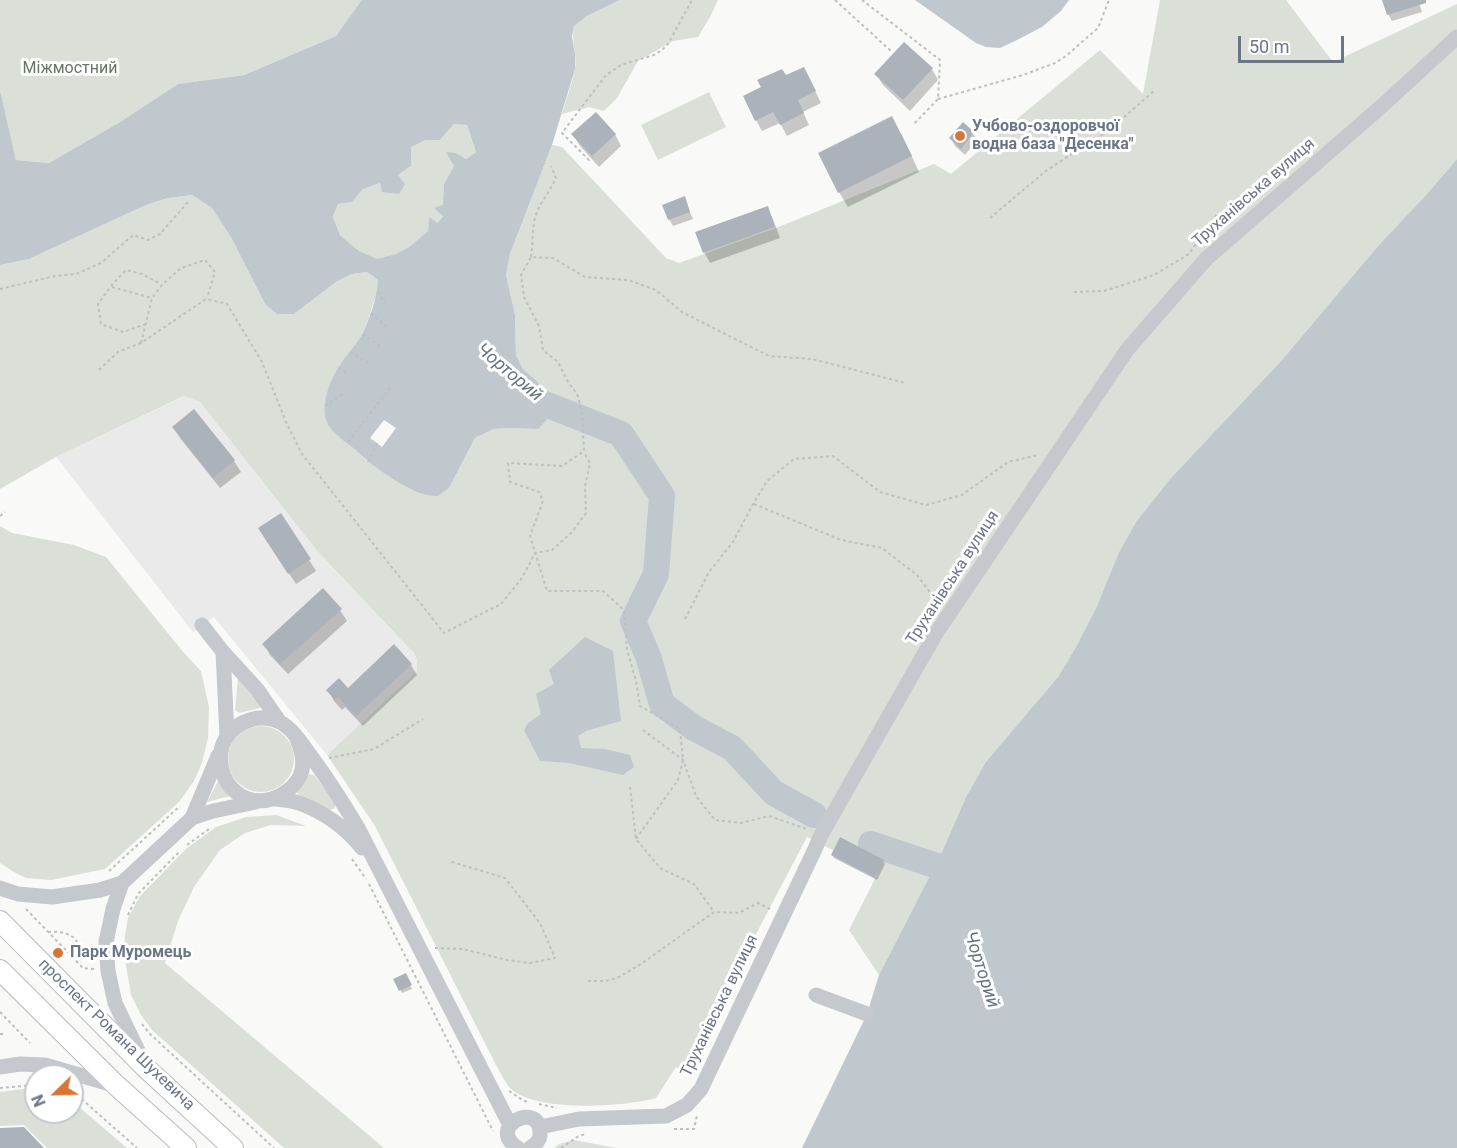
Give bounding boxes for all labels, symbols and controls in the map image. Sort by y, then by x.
scale bar [1241,24,1348,62]
text: 50 m [1249,36,1289,57]
park label: Міжмостний [23,59,117,79]
place label: Учбово-оздоровчої водна база "Десенка" [972,117,1134,155]
marker: Учбово-оздоровчої водна база "Десенка" [953,129,967,143]
street label: Труханівська вулиця [1189,135,1319,251]
water label: Чорторий [472,339,546,407]
street label: Труханівська вулиця [903,508,1003,648]
water label: Чорторий [959,929,1003,1011]
street label: Труханівська вулиця [677,932,763,1080]
place label: Парк Муромець [70,943,191,963]
marker: Парк Муромець [51,946,65,960]
street label: проспект Романа Шухевича [34,955,198,1115]
north arrow [24,1064,84,1124]
text: N [28,1092,50,1109]

